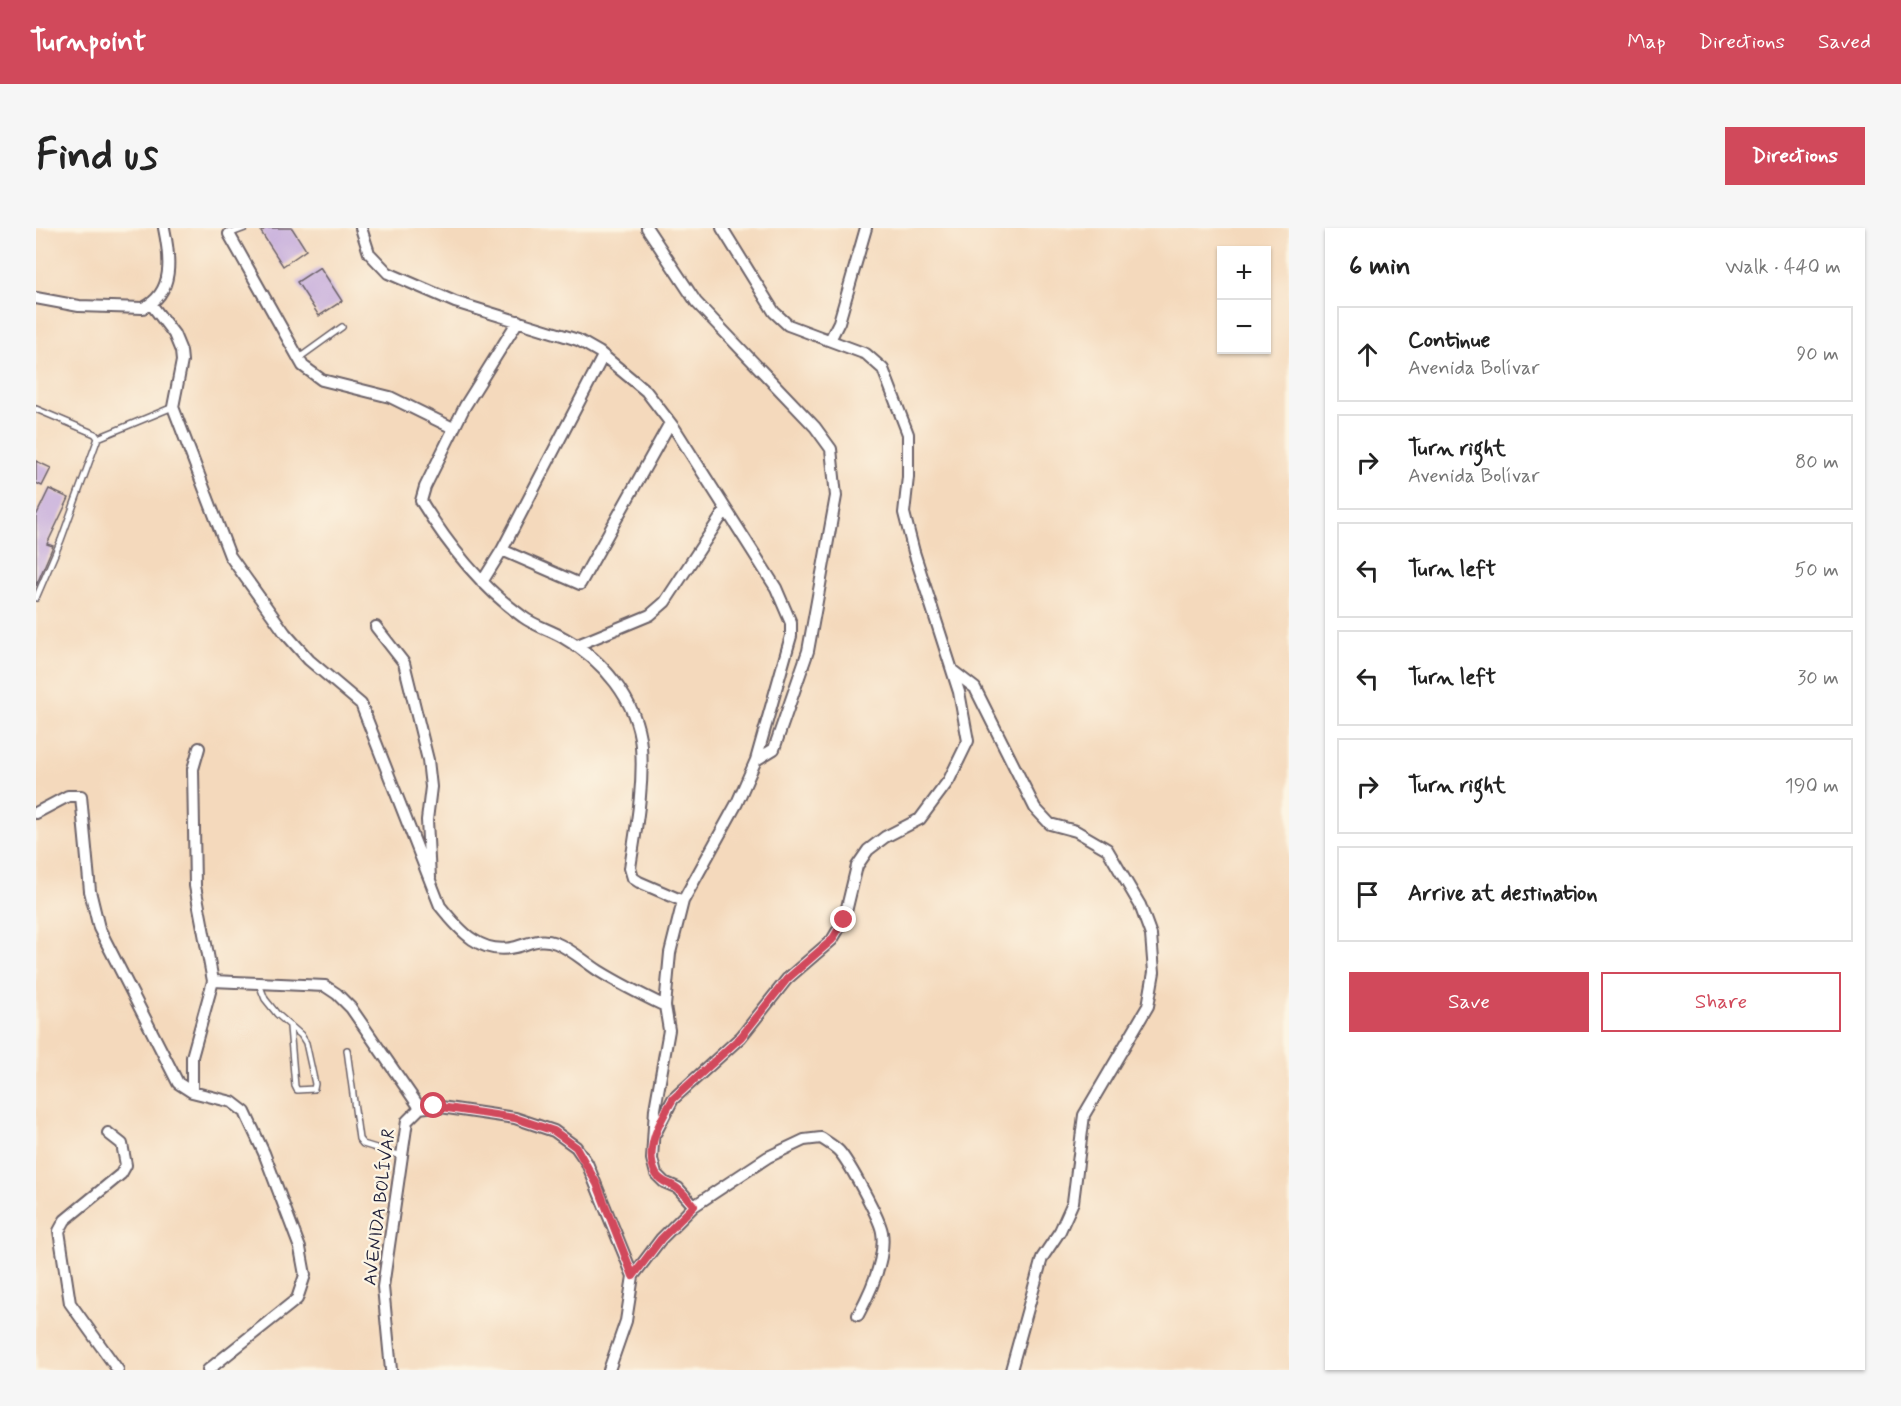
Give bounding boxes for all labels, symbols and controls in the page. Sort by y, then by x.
text: Turnpoint [30,24,146,61]
text: Map [1627,28,1666,56]
text: Directions [1699,28,1785,56]
text: Saved [1818,28,1871,56]
button: Directions [1725,127,1865,185]
text: Find us [36,129,158,184]
map controls [1217,246,1271,354]
button: + [1217,246,1271,300]
text: 6 min [1349,250,1411,284]
text: Walk · 440 m [1725,254,1841,281]
button: − [1217,300,1271,354]
text: Continue [1408,327,1490,355]
icon: ahead [1351,338,1384,371]
text: 90 m [1796,341,1839,368]
text: Avenida Bolívar [1408,355,1540,382]
text: Turn right [1408,435,1506,463]
icon: right [1351,446,1384,479]
text: 80 m [1795,449,1839,476]
text: Avenida Bolívar [1408,463,1540,490]
icon: left [1351,554,1384,587]
text: Turn left [1408,556,1496,584]
text: 50 m [1794,557,1839,584]
icon: left [1351,662,1384,695]
text: Turn left [1408,664,1496,692]
text: 30 m [1797,665,1839,692]
icon: right [1351,770,1384,803]
text: Turn right [1408,772,1506,800]
text: 190 m [1785,773,1839,800]
icon: arrive [1351,878,1384,911]
text: Arrive at destination [1408,880,1598,908]
route end [830,906,856,932]
button: Save [1349,972,1589,1032]
button: Share [1601,972,1841,1032]
route start [420,1092,446,1118]
street label: AVENIDA BOLÍVAR [358,1127,402,1287]

